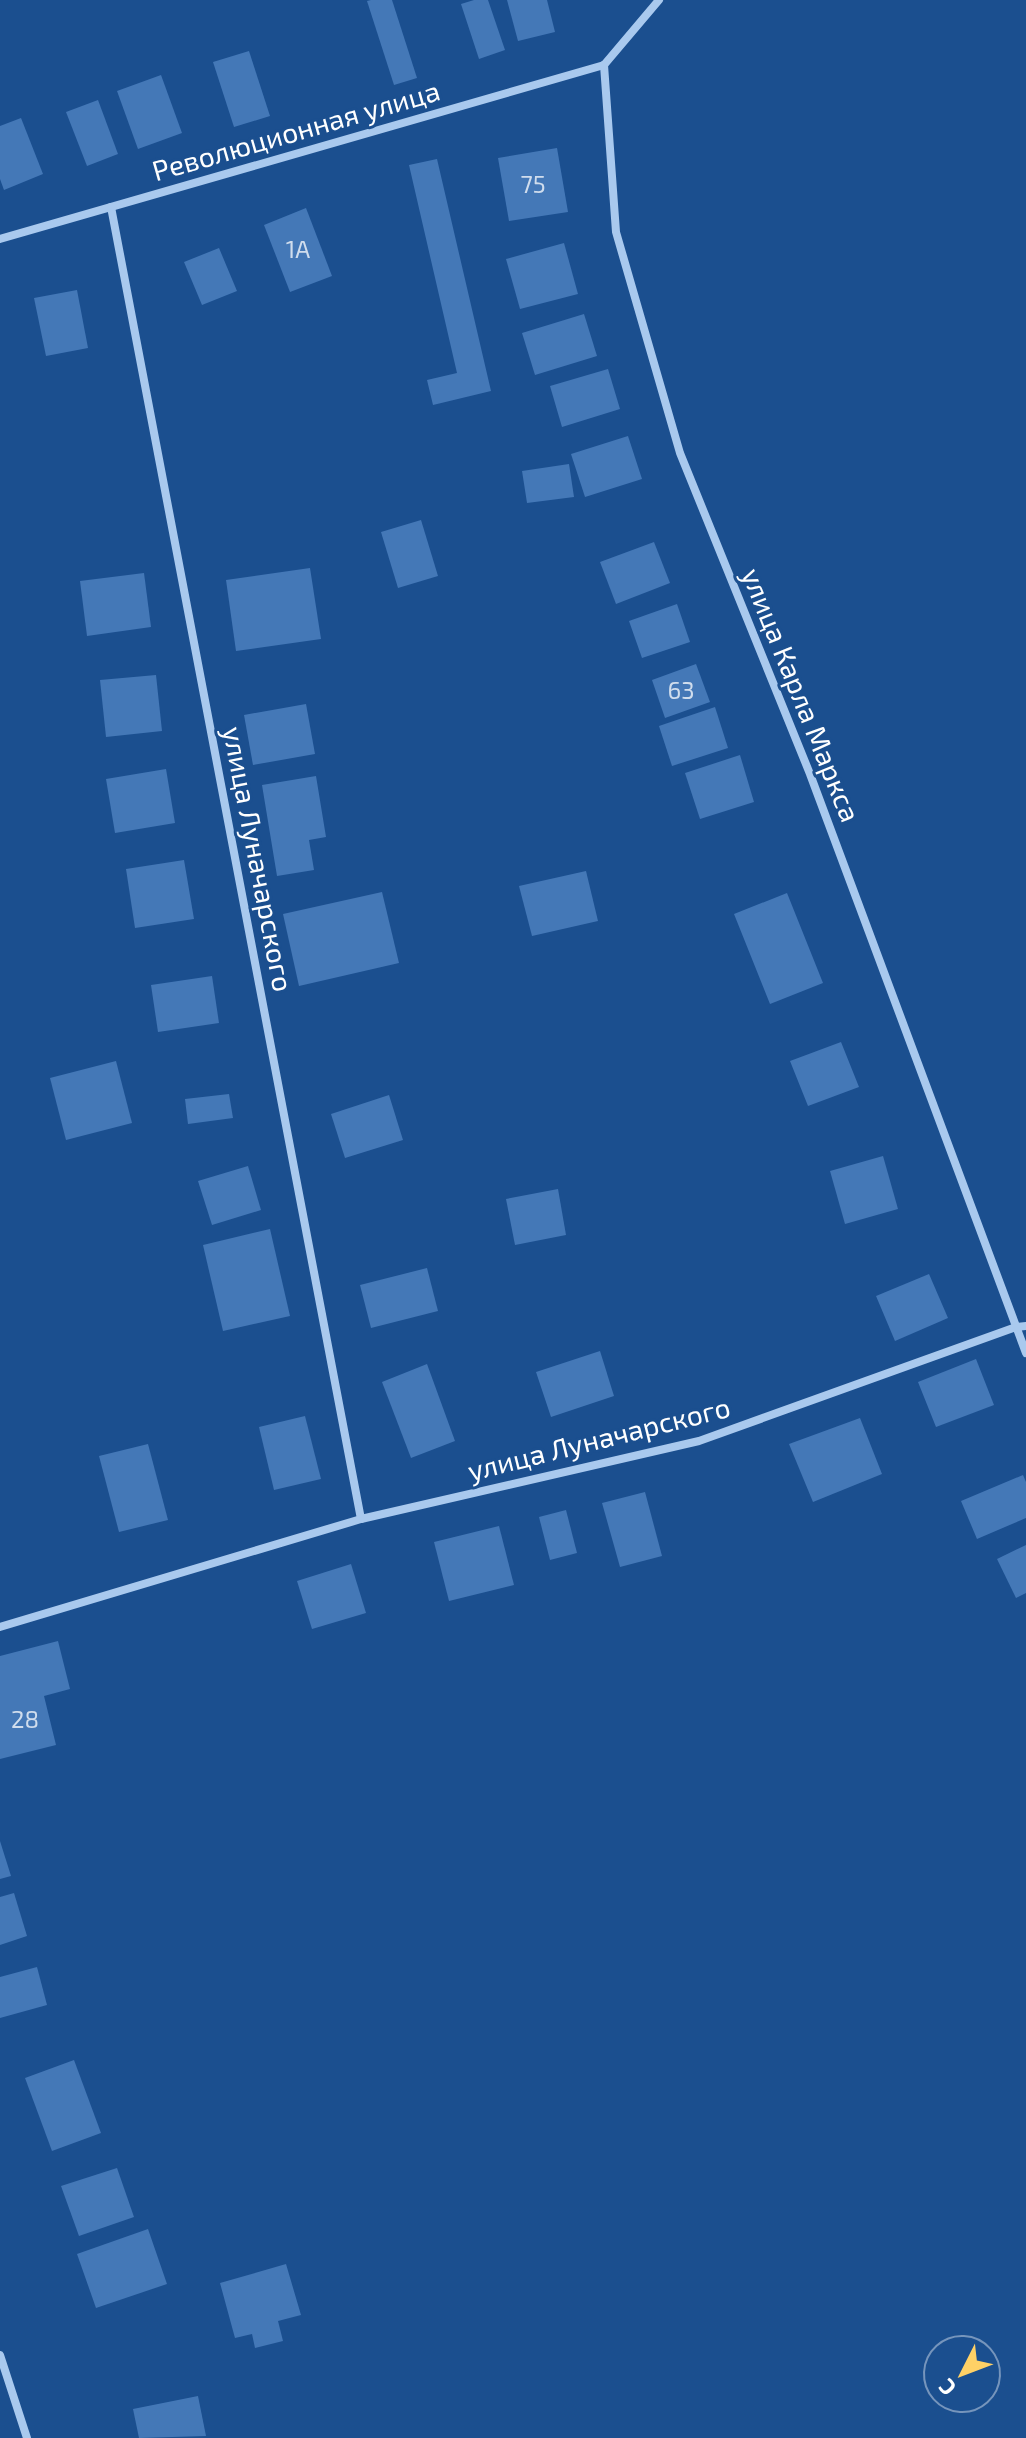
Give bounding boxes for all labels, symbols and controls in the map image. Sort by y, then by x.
street label: Революционная улица [148,73,443,187]
house number: 75 [520,169,546,198]
house number: 1А [286,234,310,263]
street label: улица Карла Маркса [735,563,868,827]
house number: 63 [667,675,695,704]
street label: улица Луначарского [217,723,301,994]
street label: улица Луначарского [464,1389,734,1487]
house number: 28 [11,1704,39,1733]
north arrow [922,2334,1002,2414]
text: С [932,2374,960,2402]

